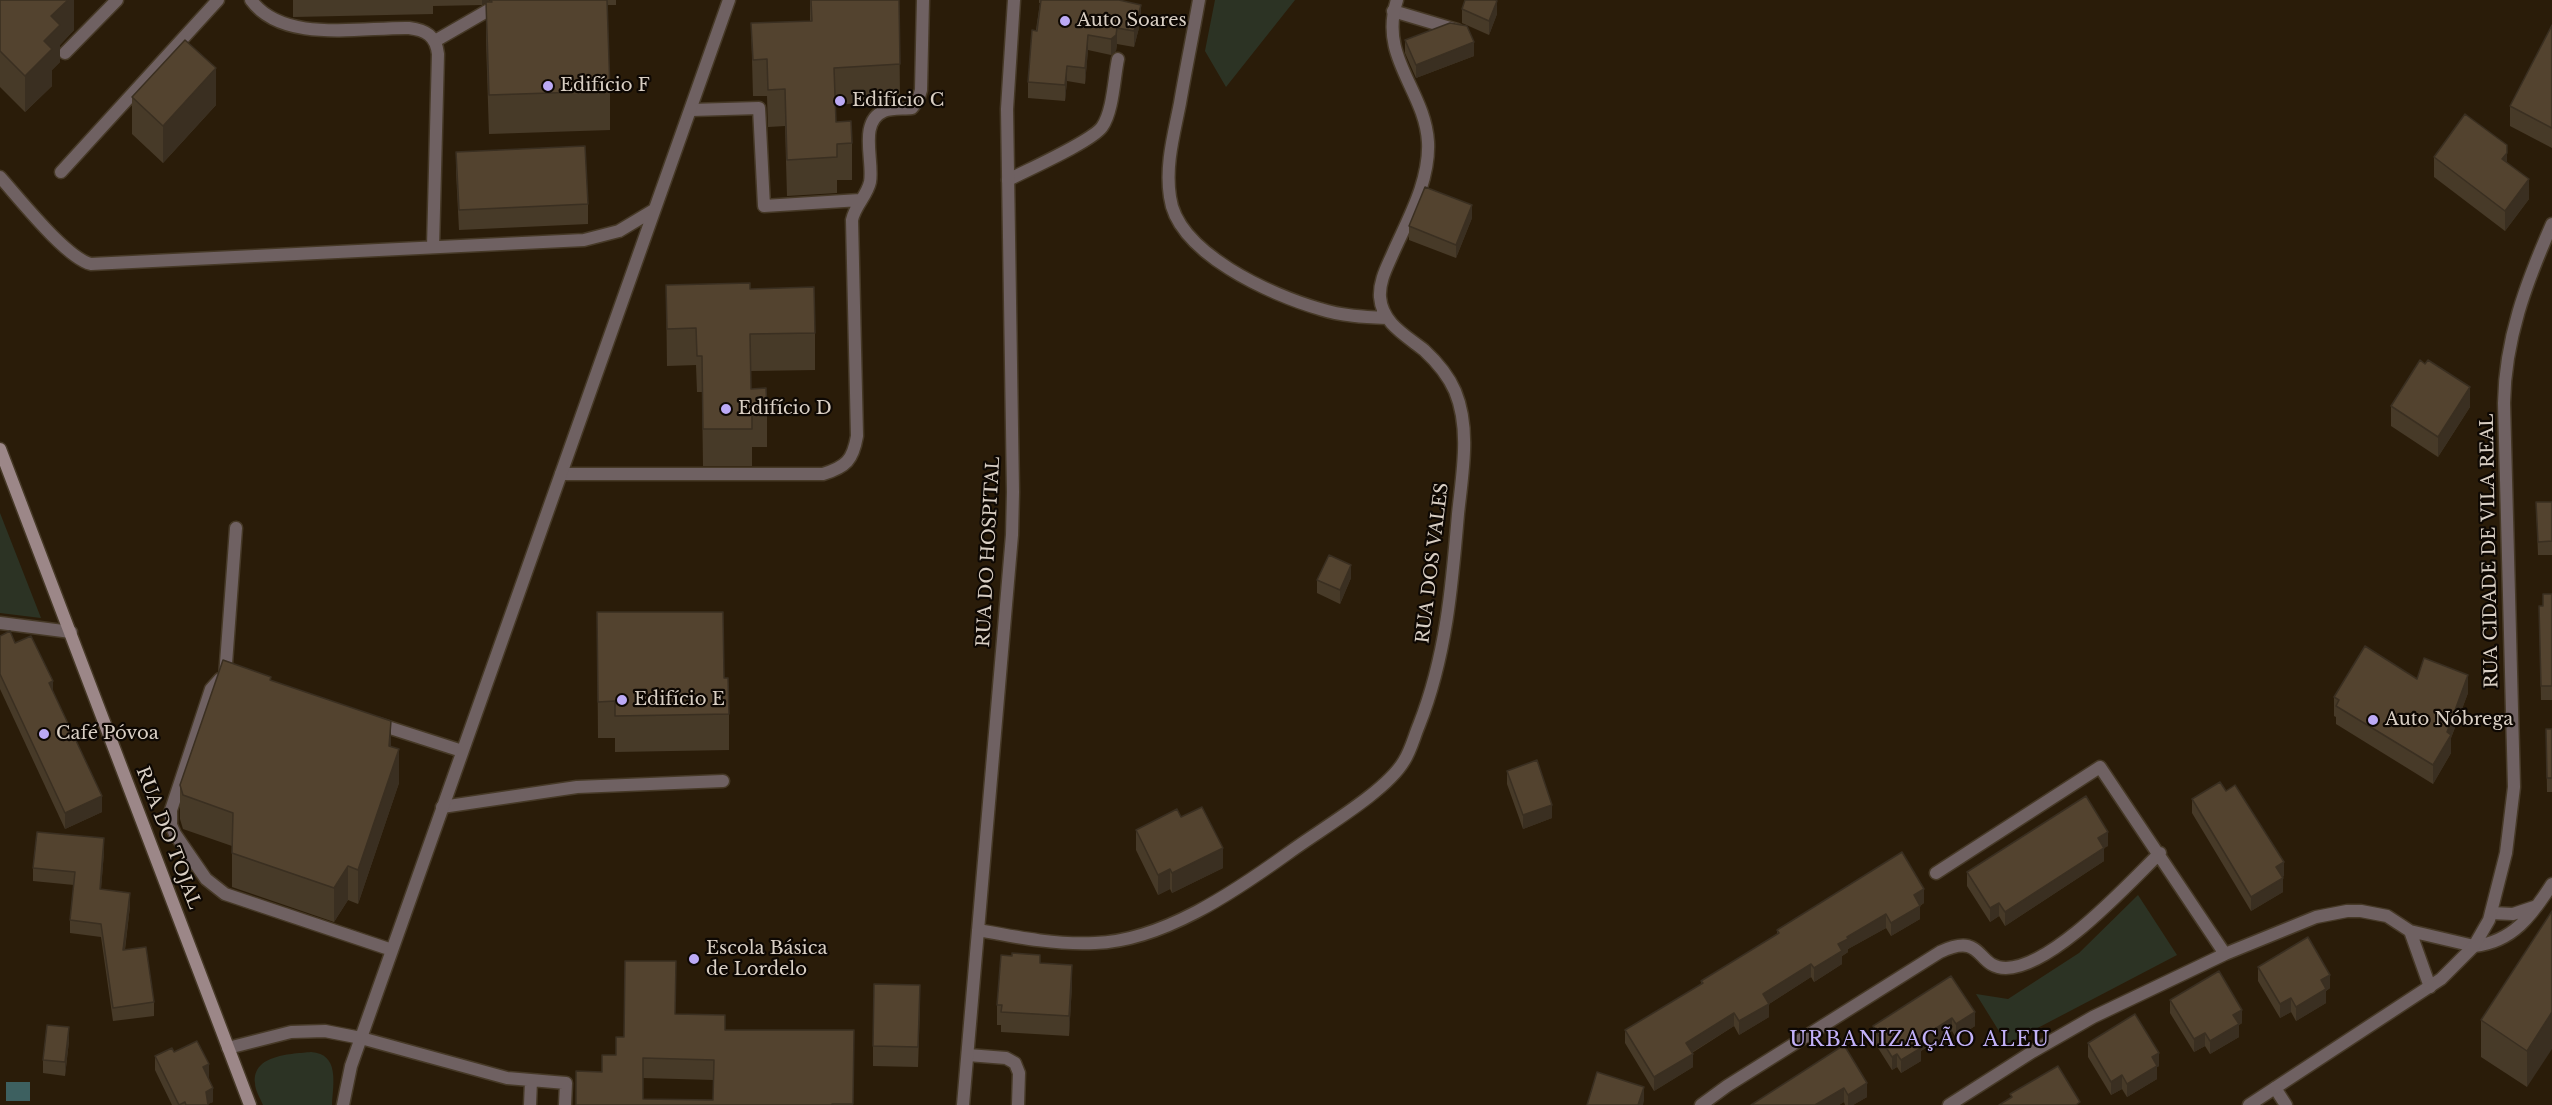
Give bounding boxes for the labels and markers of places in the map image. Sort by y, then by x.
place label: Auto Soares [1077,10,1187,32]
marker: Auto Soares [1058,14,1072,28]
place label: Edifício F [560,75,650,97]
marker: Edifício F [541,79,555,93]
place label: Edifício C [852,90,944,112]
marker: Edifício C [833,94,847,108]
place label: Edifício D [738,398,832,420]
marker: Edifício D [719,402,733,416]
place label: Edifício E [634,689,725,711]
marker: Edifício E [615,693,629,707]
place label: Auto Nóbrega [2385,709,2513,731]
marker: Auto Nóbrega [2366,713,2380,727]
place label: Café Póvoa [56,723,159,745]
marker: Café Póvoa [37,727,51,741]
place label: Escola Básica de Lordelo [706,938,827,980]
marker: Escola Básica de Lordelo [687,952,701,966]

